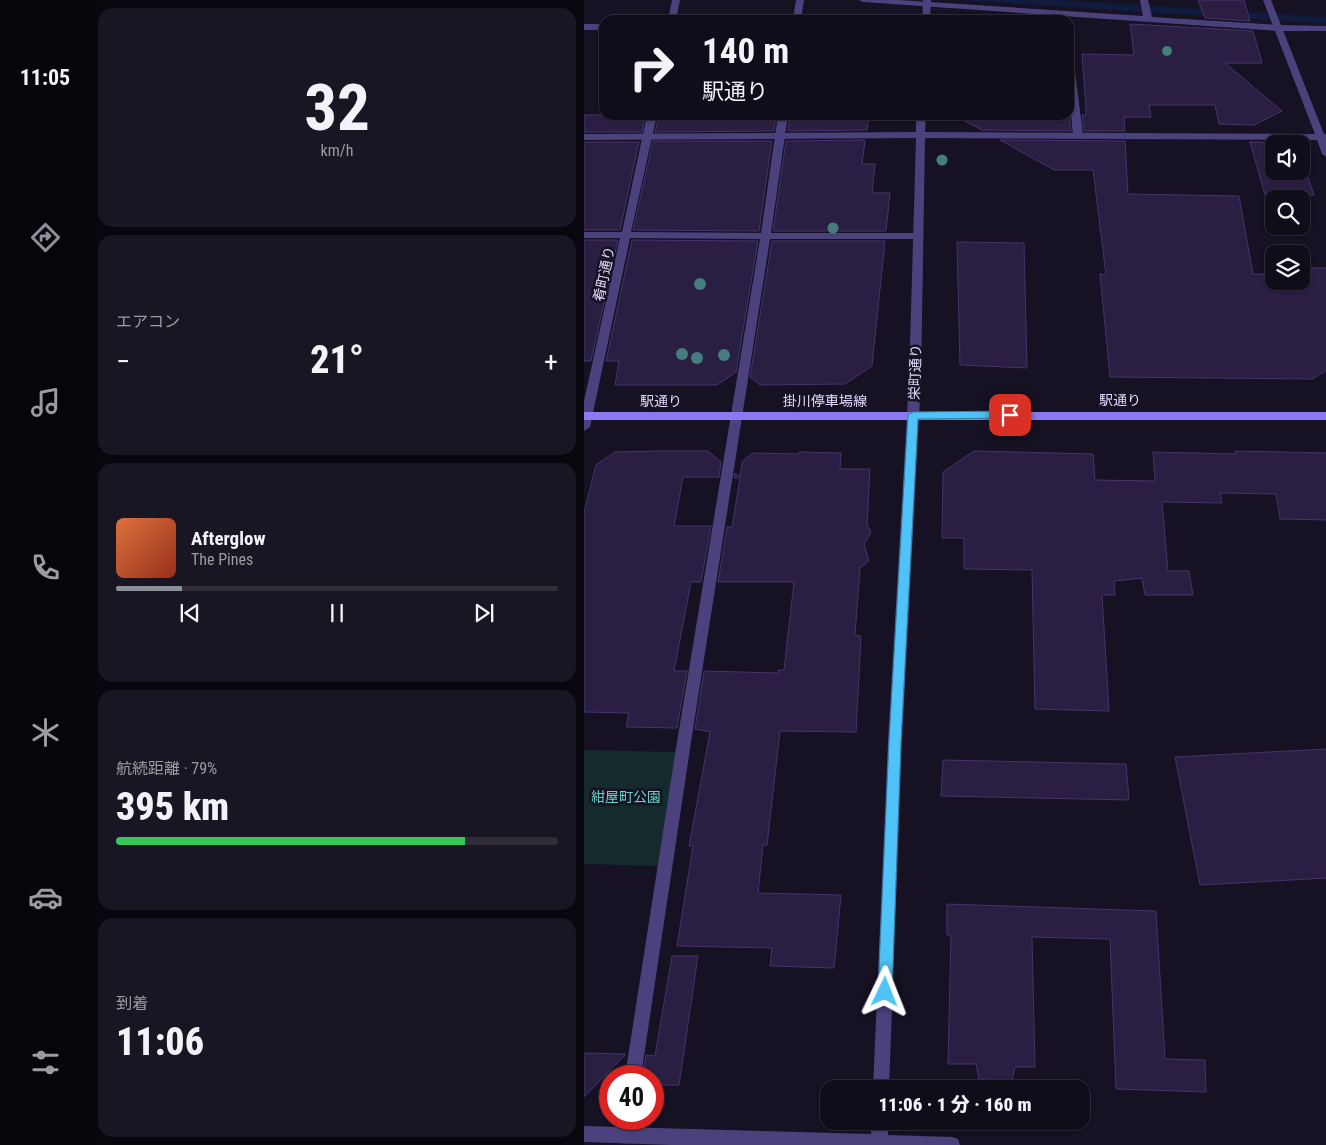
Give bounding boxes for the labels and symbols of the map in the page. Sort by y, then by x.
street label: 肴町通り [590,245,618,303]
street label: 栄町通り [906,344,924,400]
street label: 駅通り [1099,392,1141,408]
street label: 駅通り [640,393,682,409]
street label: 掛川停車場線 [783,393,867,409]
pin [989,394,1031,436]
park label: 紺屋町公園 [591,789,661,805]
position arrow [858,965,910,1017]
speed limit sign: 40 [599,1065,664,1130]

